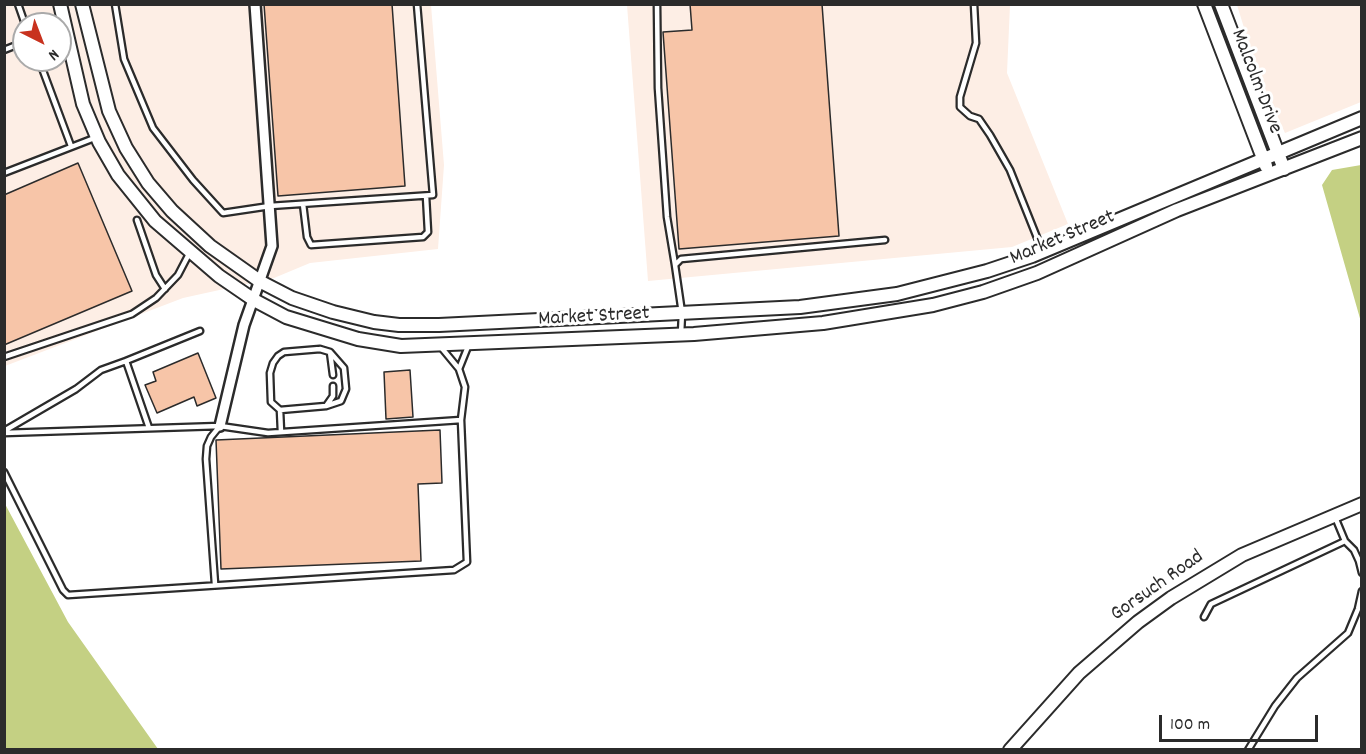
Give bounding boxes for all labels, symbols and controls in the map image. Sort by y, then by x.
north arrow [12,12,72,72]
street label: Malcolm Drive [1224,26,1286,138]
text: N [42,43,64,65]
street label: Market Street [1007,206,1119,272]
street label: Market Street [538,303,650,333]
street label: Gorsuch Road [1107,546,1209,628]
scale bar [1162,703,1321,741]
text: 100 m [1170,713,1210,738]

